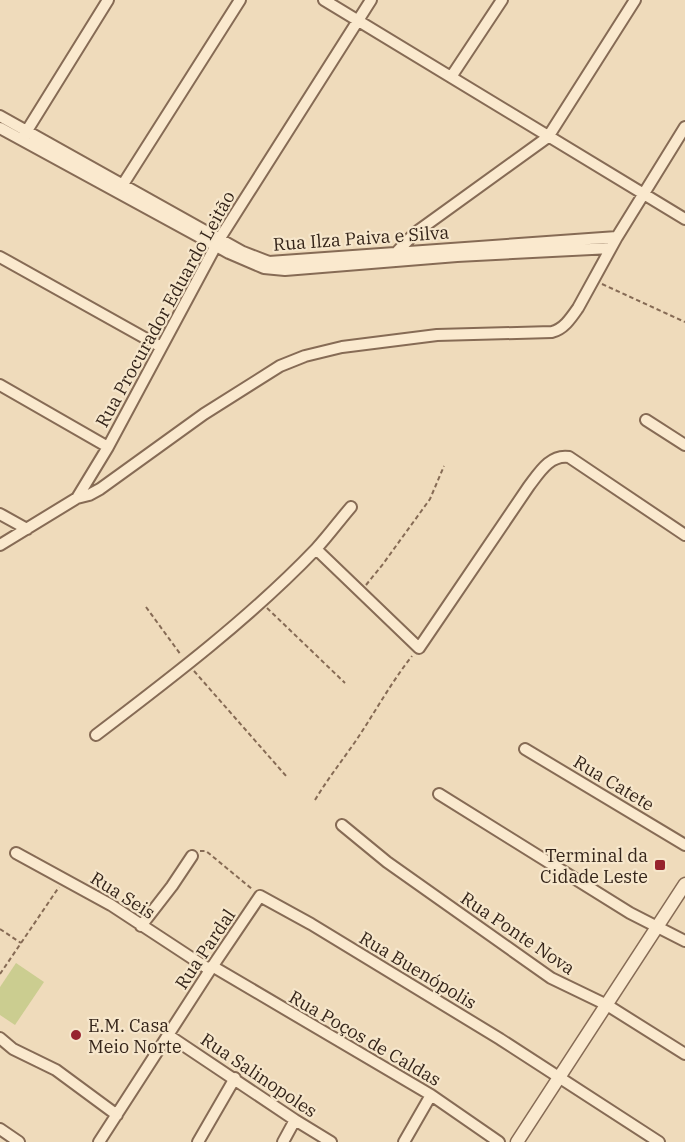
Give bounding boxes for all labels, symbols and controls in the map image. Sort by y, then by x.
street label: Rua Procurador Eduardo Leitão [90,187,240,431]
street label: Rua Ilza Paiva e Silva [272,220,450,256]
street label: Rua Catete [569,750,659,816]
place label: Terminal da Cidade Leste [540,844,648,888]
marker: Terminal da Cidade Leste [653,858,667,872]
street label: Rua Seis [86,866,160,924]
street label: Rua Ponte Nova [456,886,580,980]
street label: Rua Pardal [170,904,240,994]
street label: Rua Buenópolis [355,926,481,1014]
street label: Rua Poços de Caldas [285,985,445,1091]
place label: E.M. Casa Meio Norte [88,1014,182,1058]
marker: E.M. Casa Meio Norte [69,1028,83,1042]
street label: Rua Salinopoles [196,1028,322,1122]

